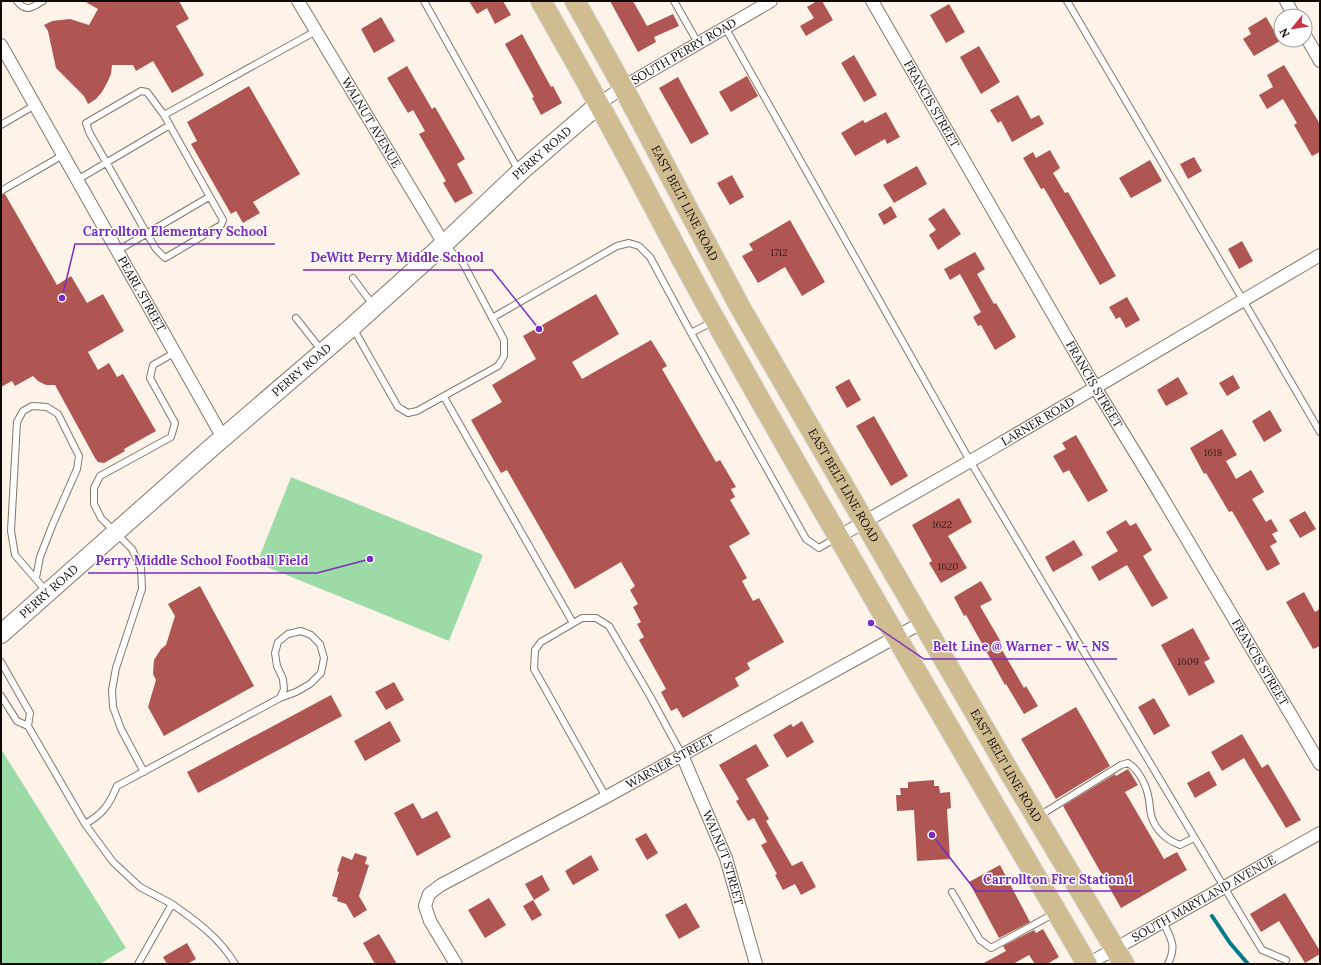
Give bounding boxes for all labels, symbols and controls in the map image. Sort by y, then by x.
north arrow [1273,8,1313,48]
street label: SOUTH PERRY ROAD [628,15,739,88]
text: N [1276,25,1293,40]
street label: FRANCIS STREET [901,57,963,150]
street label: WALNUT AVENUE [339,74,404,170]
street label: PERRY ROAD [509,123,575,182]
street label: EAST BELT LINE ROAD [648,143,722,263]
callout: Carrollton Elementary School [75,219,275,244]
text: Carrollton Elementary School [83,223,267,240]
callout: DeWitt Perry Middle School [303,245,492,270]
house number: 1712 [770,246,788,259]
text: DeWitt Perry Middle School [310,249,484,266]
street label: PEARL STREET [115,253,170,335]
street label: FRANCIS STREET [1063,338,1126,431]
street label: PERRY ROAD [268,340,334,399]
street label: LARNER ROAD [998,393,1077,448]
street label: EAST BELT LINE ROAD [805,426,883,545]
house number: 1618 [1204,446,1223,459]
house number: 1622 [932,518,952,531]
callout: Perry Middle School Football Field [88,548,317,573]
text: Perry Middle School Football Field [96,552,309,569]
house number: 1620 [938,560,959,573]
street label: PERRY ROAD [16,561,81,621]
street label: FRANCIS STREET [1229,616,1292,709]
callout: Belt Line @ Warner - W - NS [924,634,1117,659]
text: Belt Line @ Warner - W - NS [933,638,1110,655]
house number: 1609 [1177,655,1199,668]
street label: EAST BELT LINE ROAD [967,706,1046,825]
street label: WARNER STREET [623,731,717,792]
street label: WALNUT STREET [700,808,747,907]
street label: SOUTH MARYLAND AVENUE [1129,852,1278,945]
callout: Carrollton Fire Station 1 [976,866,1141,891]
text: Carrollton Fire Station 1 [983,871,1133,888]

